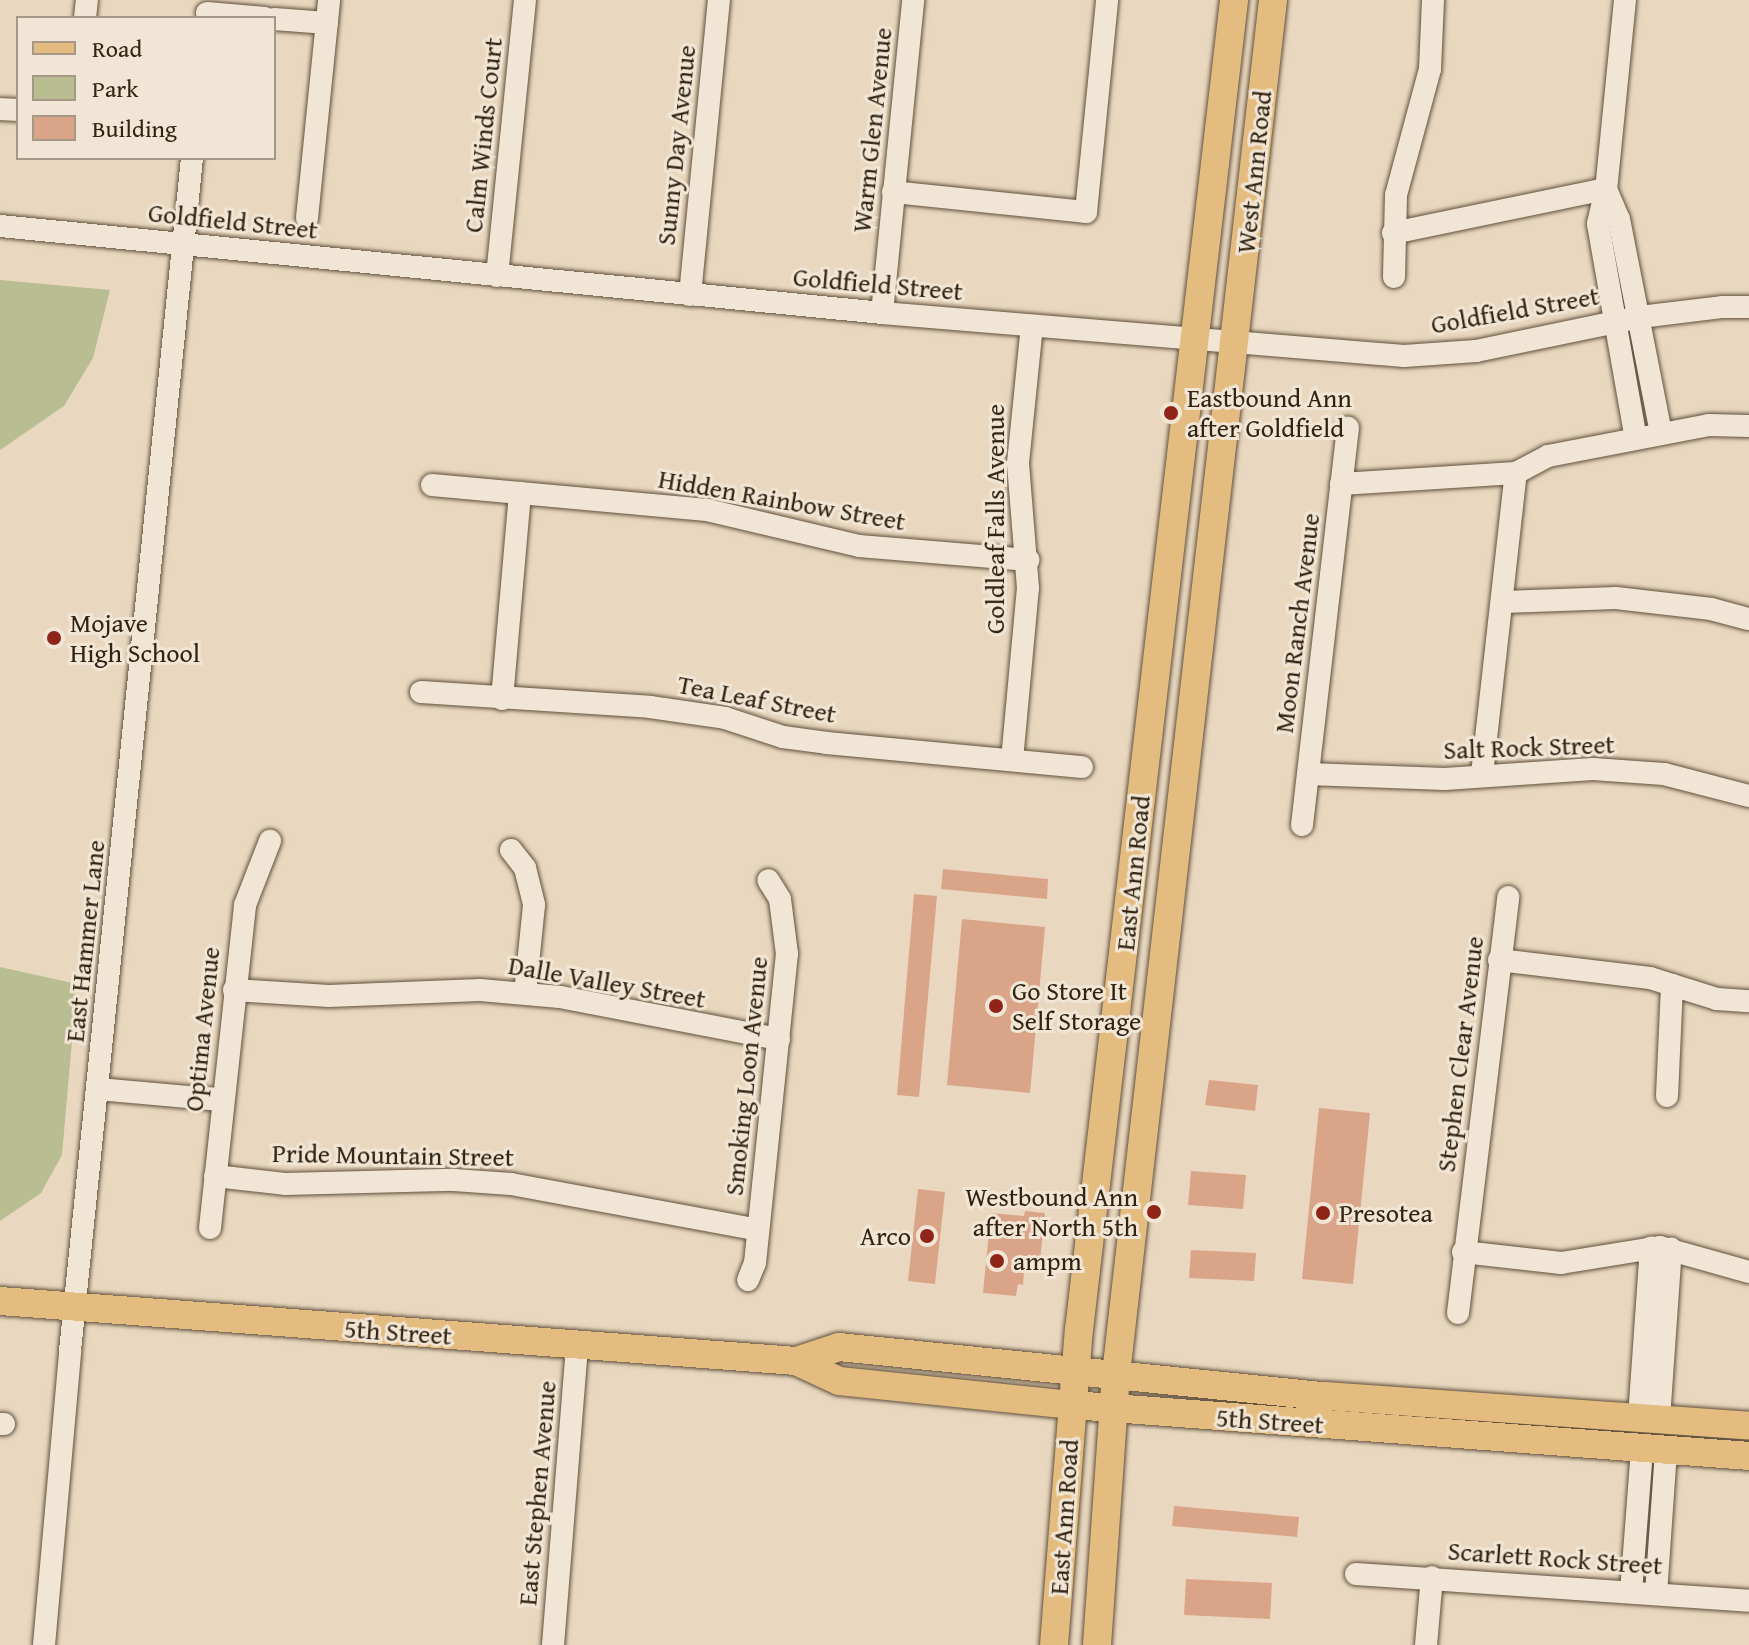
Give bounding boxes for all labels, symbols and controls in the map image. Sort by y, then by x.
legend [16,16,276,160]
street label: Warm Glen Avenue [846,26,898,234]
text: Road [92,31,142,66]
street label: Calm Winds Court [457,36,509,234]
street label: Sunny Day Avenue [650,43,702,247]
text: Park [92,71,138,106]
street label: West Ann Road [1230,89,1278,255]
text: Building [92,111,177,146]
street label: Goldfield Street [147,197,319,245]
street label: Goldfield Street [792,261,964,307]
street label: Goldfield Street [1428,280,1602,340]
place label: Eastbound Ann after Goldfield [1187,382,1352,444]
street label: Goldleaf Falls Avenue [979,404,1011,634]
marker: Eastbound Ann after Goldfield [1162,404,1180,422]
street label: Hidden Rainbow Street [656,463,908,537]
street label: Moon Ranch Avenue [1268,511,1326,735]
place label: Mojave High School [70,607,200,668]
marker: Mojave High School [45,629,63,647]
street label: Tea Leaf Street [675,668,839,730]
street label: Salt Rock Street [1443,728,1615,766]
street label: East Ann Road [1109,794,1157,952]
street label: East Hammer Lane [59,838,111,1044]
street label: Stephen Clear Avenue [1430,934,1490,1174]
street label: Optima Avenue [178,945,226,1113]
street label: Dalle Valley Street [506,949,708,1015]
street label: Smoking Loon Avenue [718,955,774,1197]
place label: Go Store It Self Storage [1012,975,1141,1036]
marker: Go Store It Self Storage [987,997,1005,1015]
street label: Pride Mountain Street [272,1137,514,1173]
place label: Westbound Ann after North 5th [965,1181,1138,1242]
place label: Presotea [1339,1197,1433,1229]
marker: Westbound Ann after North 5th [1145,1203,1163,1221]
marker: Presotea [1314,1204,1332,1222]
place label: Arco [860,1220,911,1252]
marker: Arco [918,1227,936,1245]
place label: ampm [1013,1245,1082,1277]
marker: ampm [988,1252,1006,1270]
street label: 5th Street [343,1313,453,1351]
street label: East Stephen Avenue [512,1379,562,1607]
street label: 5th Street [1215,1402,1325,1440]
street label: East Ann Road [1043,1438,1085,1596]
street label: Scarlett Rock Street [1447,1535,1663,1581]

